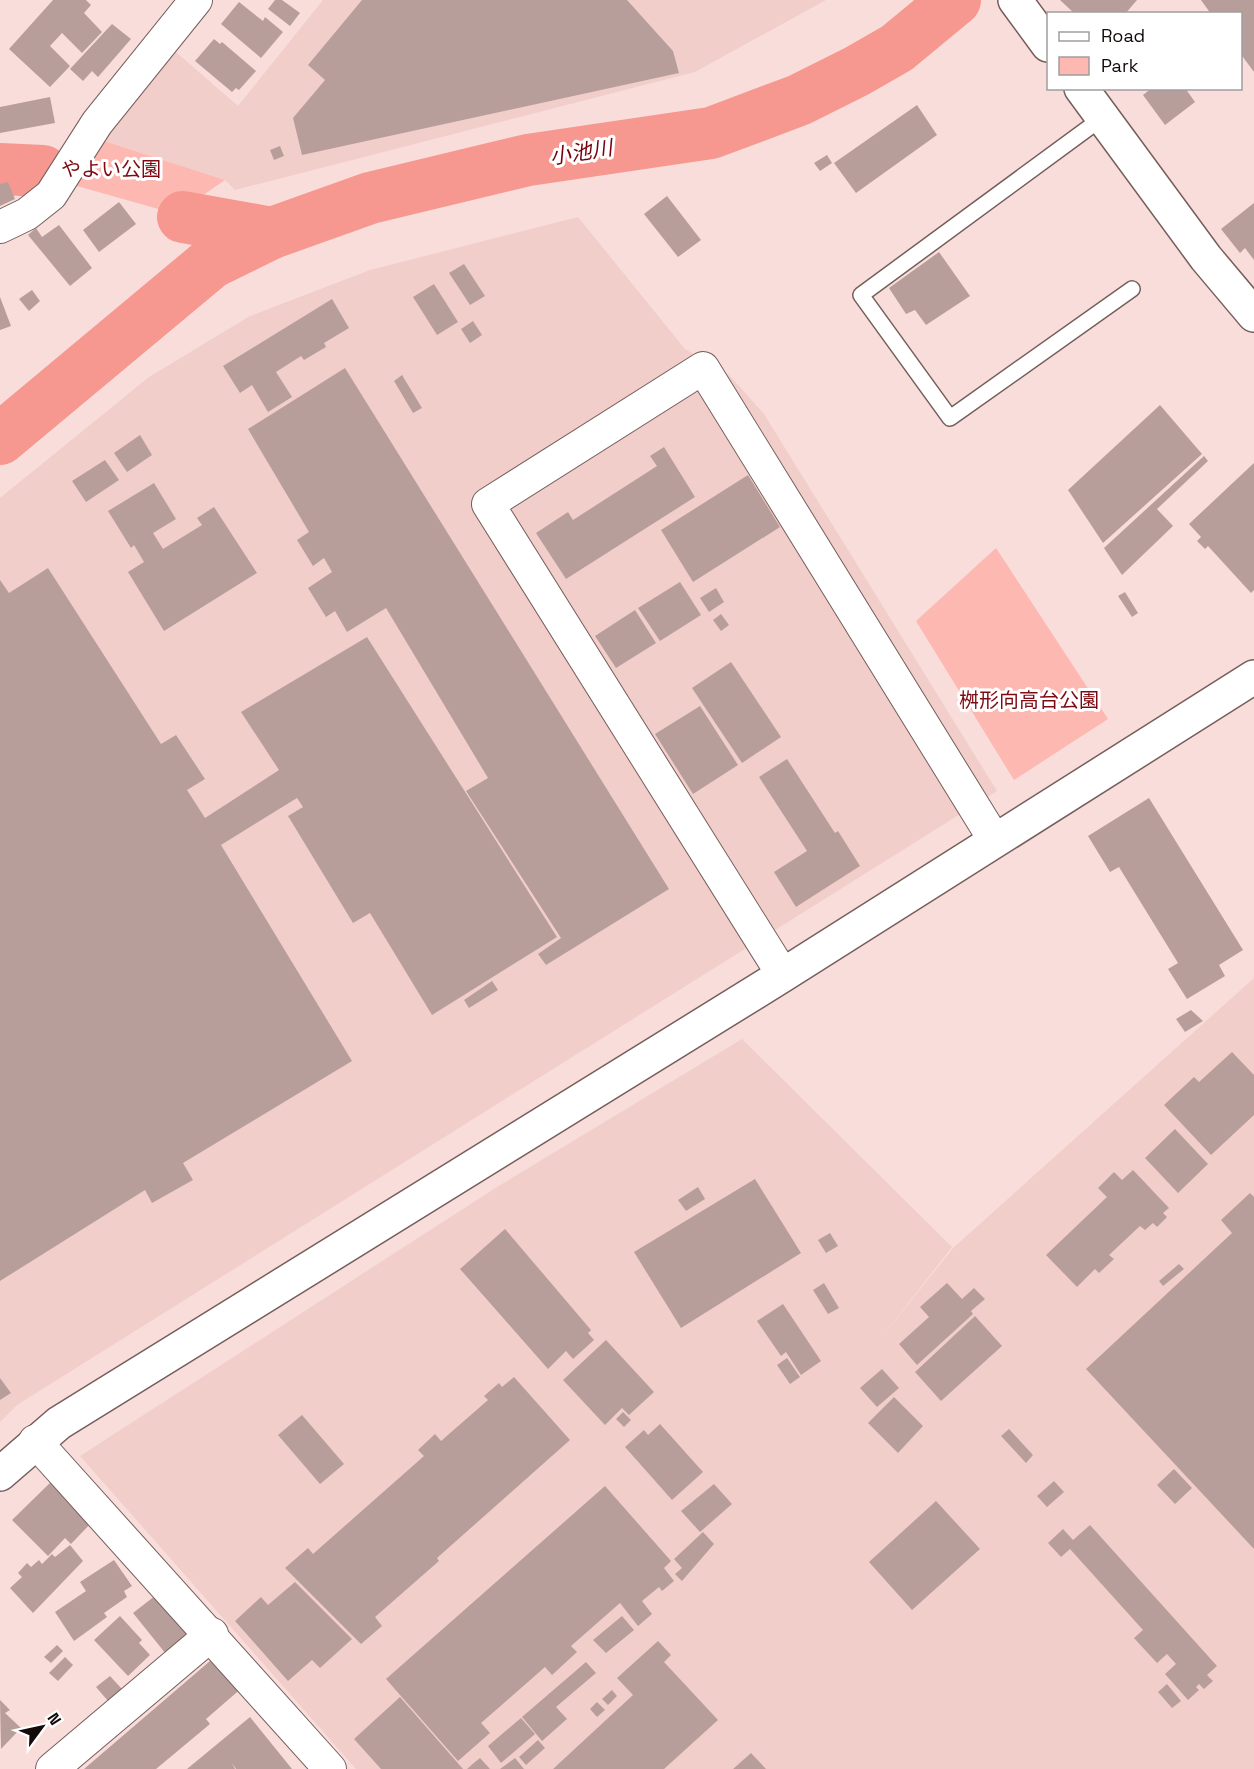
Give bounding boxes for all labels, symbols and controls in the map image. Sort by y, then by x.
legend [1047,12,1242,90]
text: Road [1101,24,1145,47]
text: Park [1101,54,1139,77]
water label: 小池川 [548,133,616,170]
park label: やよい公園 [61,156,161,182]
park label: 桝形向高台公園 [959,687,1099,713]
north arrow [12,1697,72,1757]
text: N [42,1709,66,1729]

